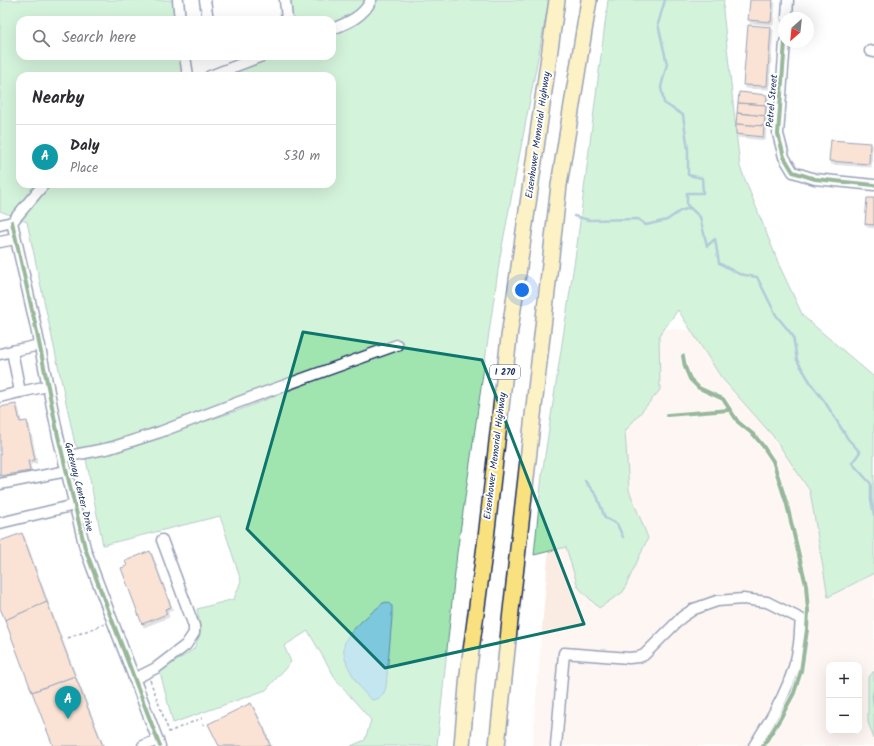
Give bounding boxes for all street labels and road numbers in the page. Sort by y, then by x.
street label: Eisenhower Memorial Highway [521,70,555,199]
street label: Petrel Street [762,74,782,128]
road number: I 270 [490,365,520,379]
street label: Eisenhower Memorial Highway [479,391,511,520]
street label: Gateway Center Drive [60,441,98,534]

